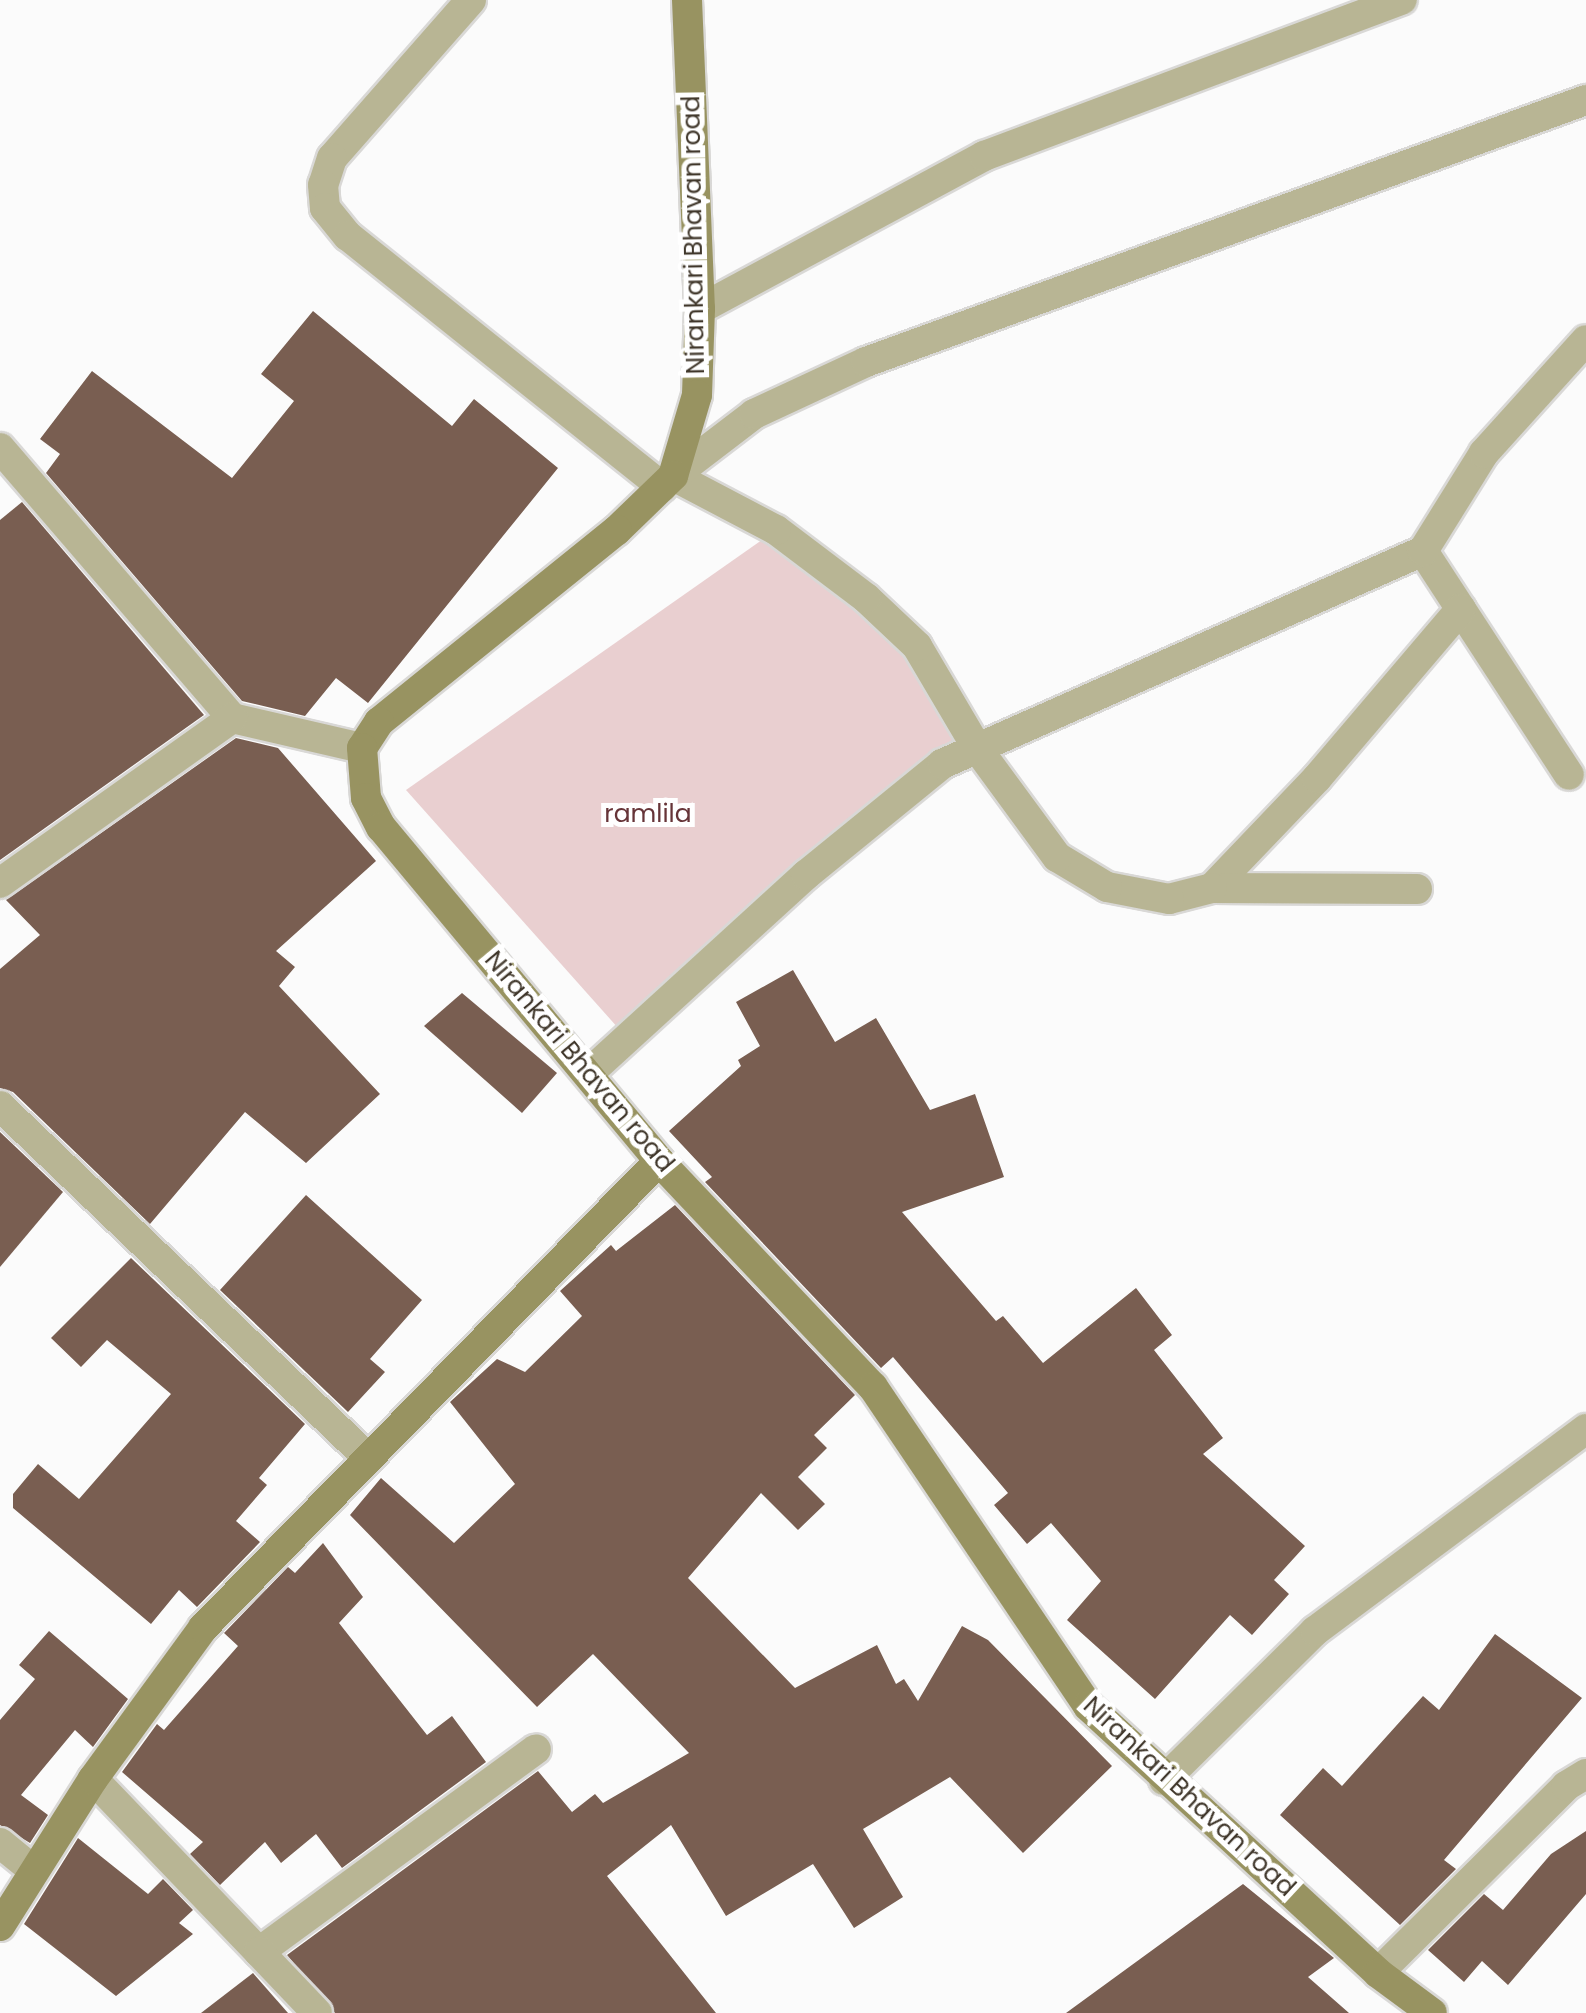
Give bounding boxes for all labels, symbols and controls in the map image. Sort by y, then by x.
street label: Nirankari Bhavan road [677,95,711,375]
park label: ramlila [604,799,692,829]
street label: Nirankari Bhavan road [478,946,680,1178]
street label: Nirankari Bhavan road [1077,1691,1301,1903]

